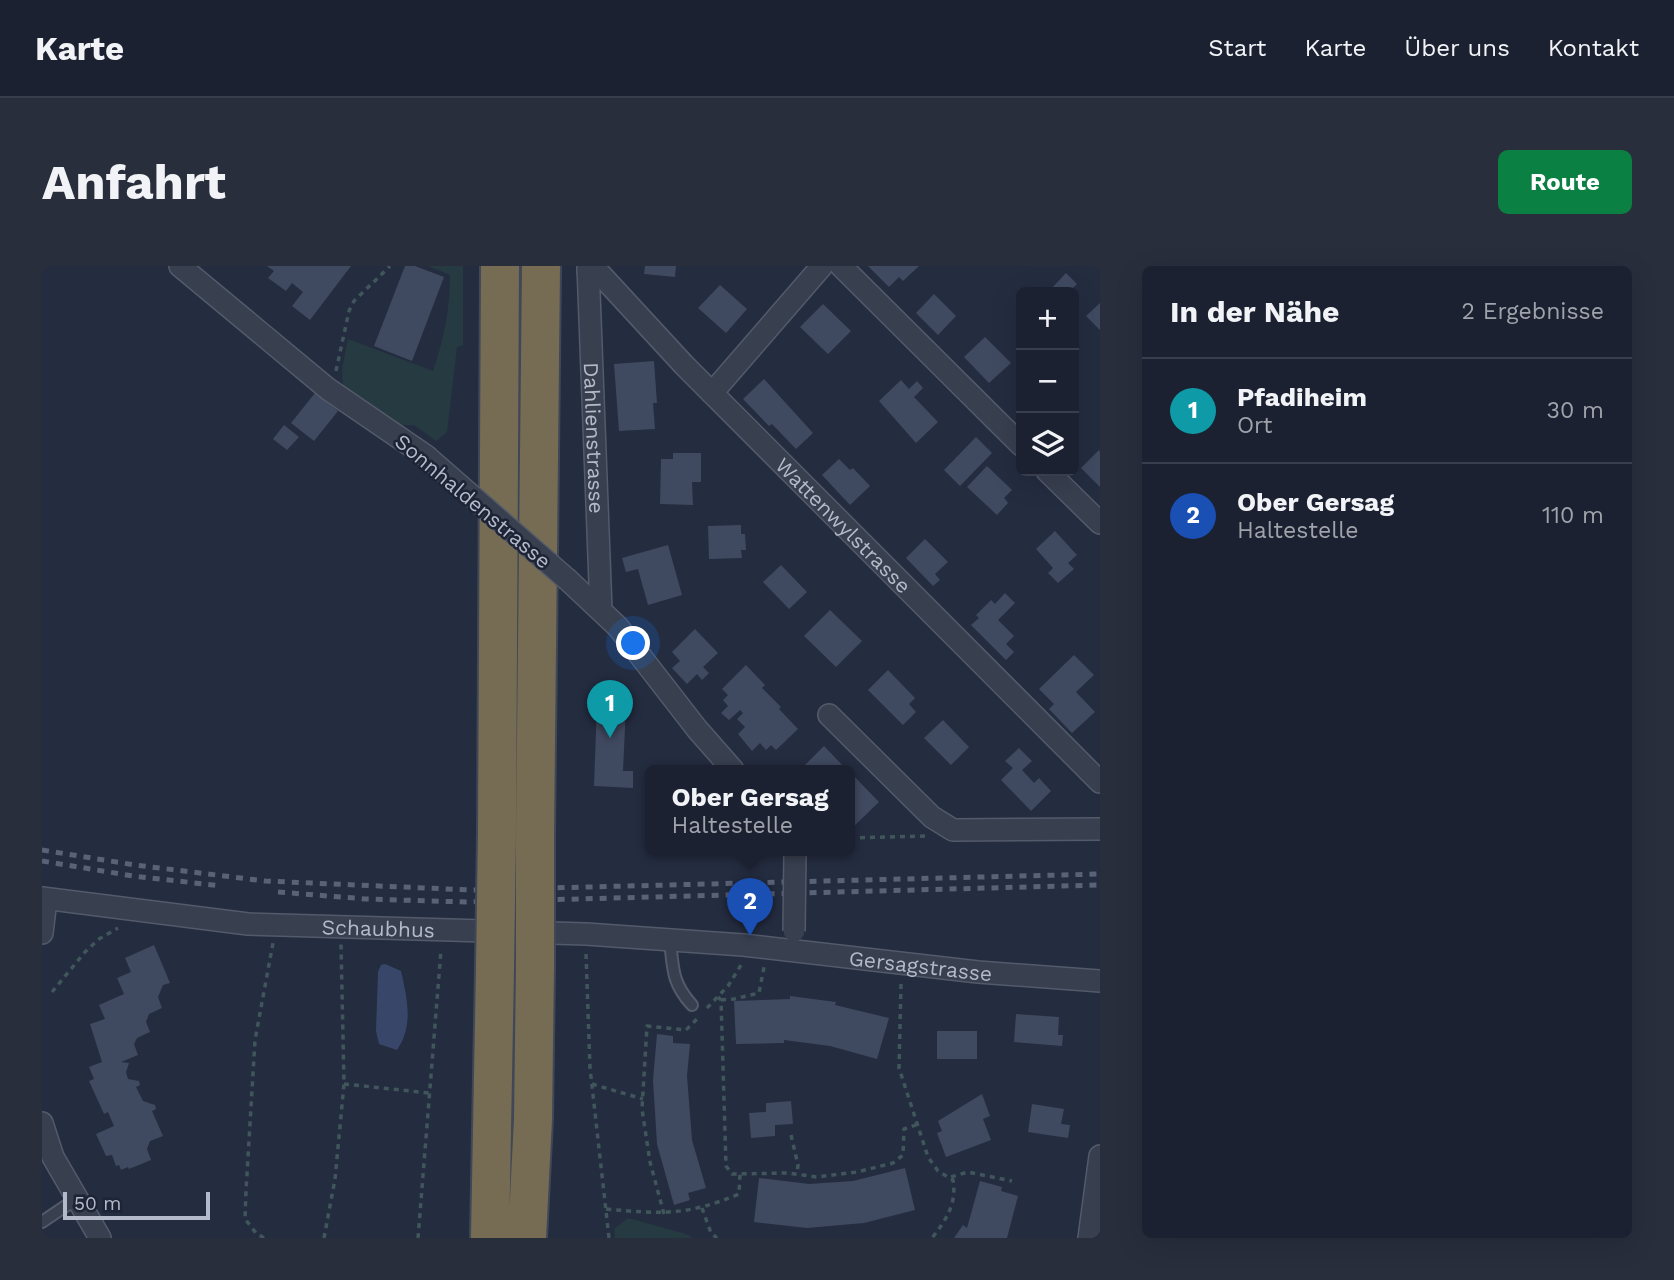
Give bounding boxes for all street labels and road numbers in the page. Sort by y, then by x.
street label: Dahlienstrasse [579,362,610,514]
street label: Sonnhaldenstrasse [390,428,556,574]
street label: Wattenwylstrasse [771,452,916,598]
street label: Schaubhus [321,914,435,942]
street label: Gersagstrasse [848,945,993,986]

